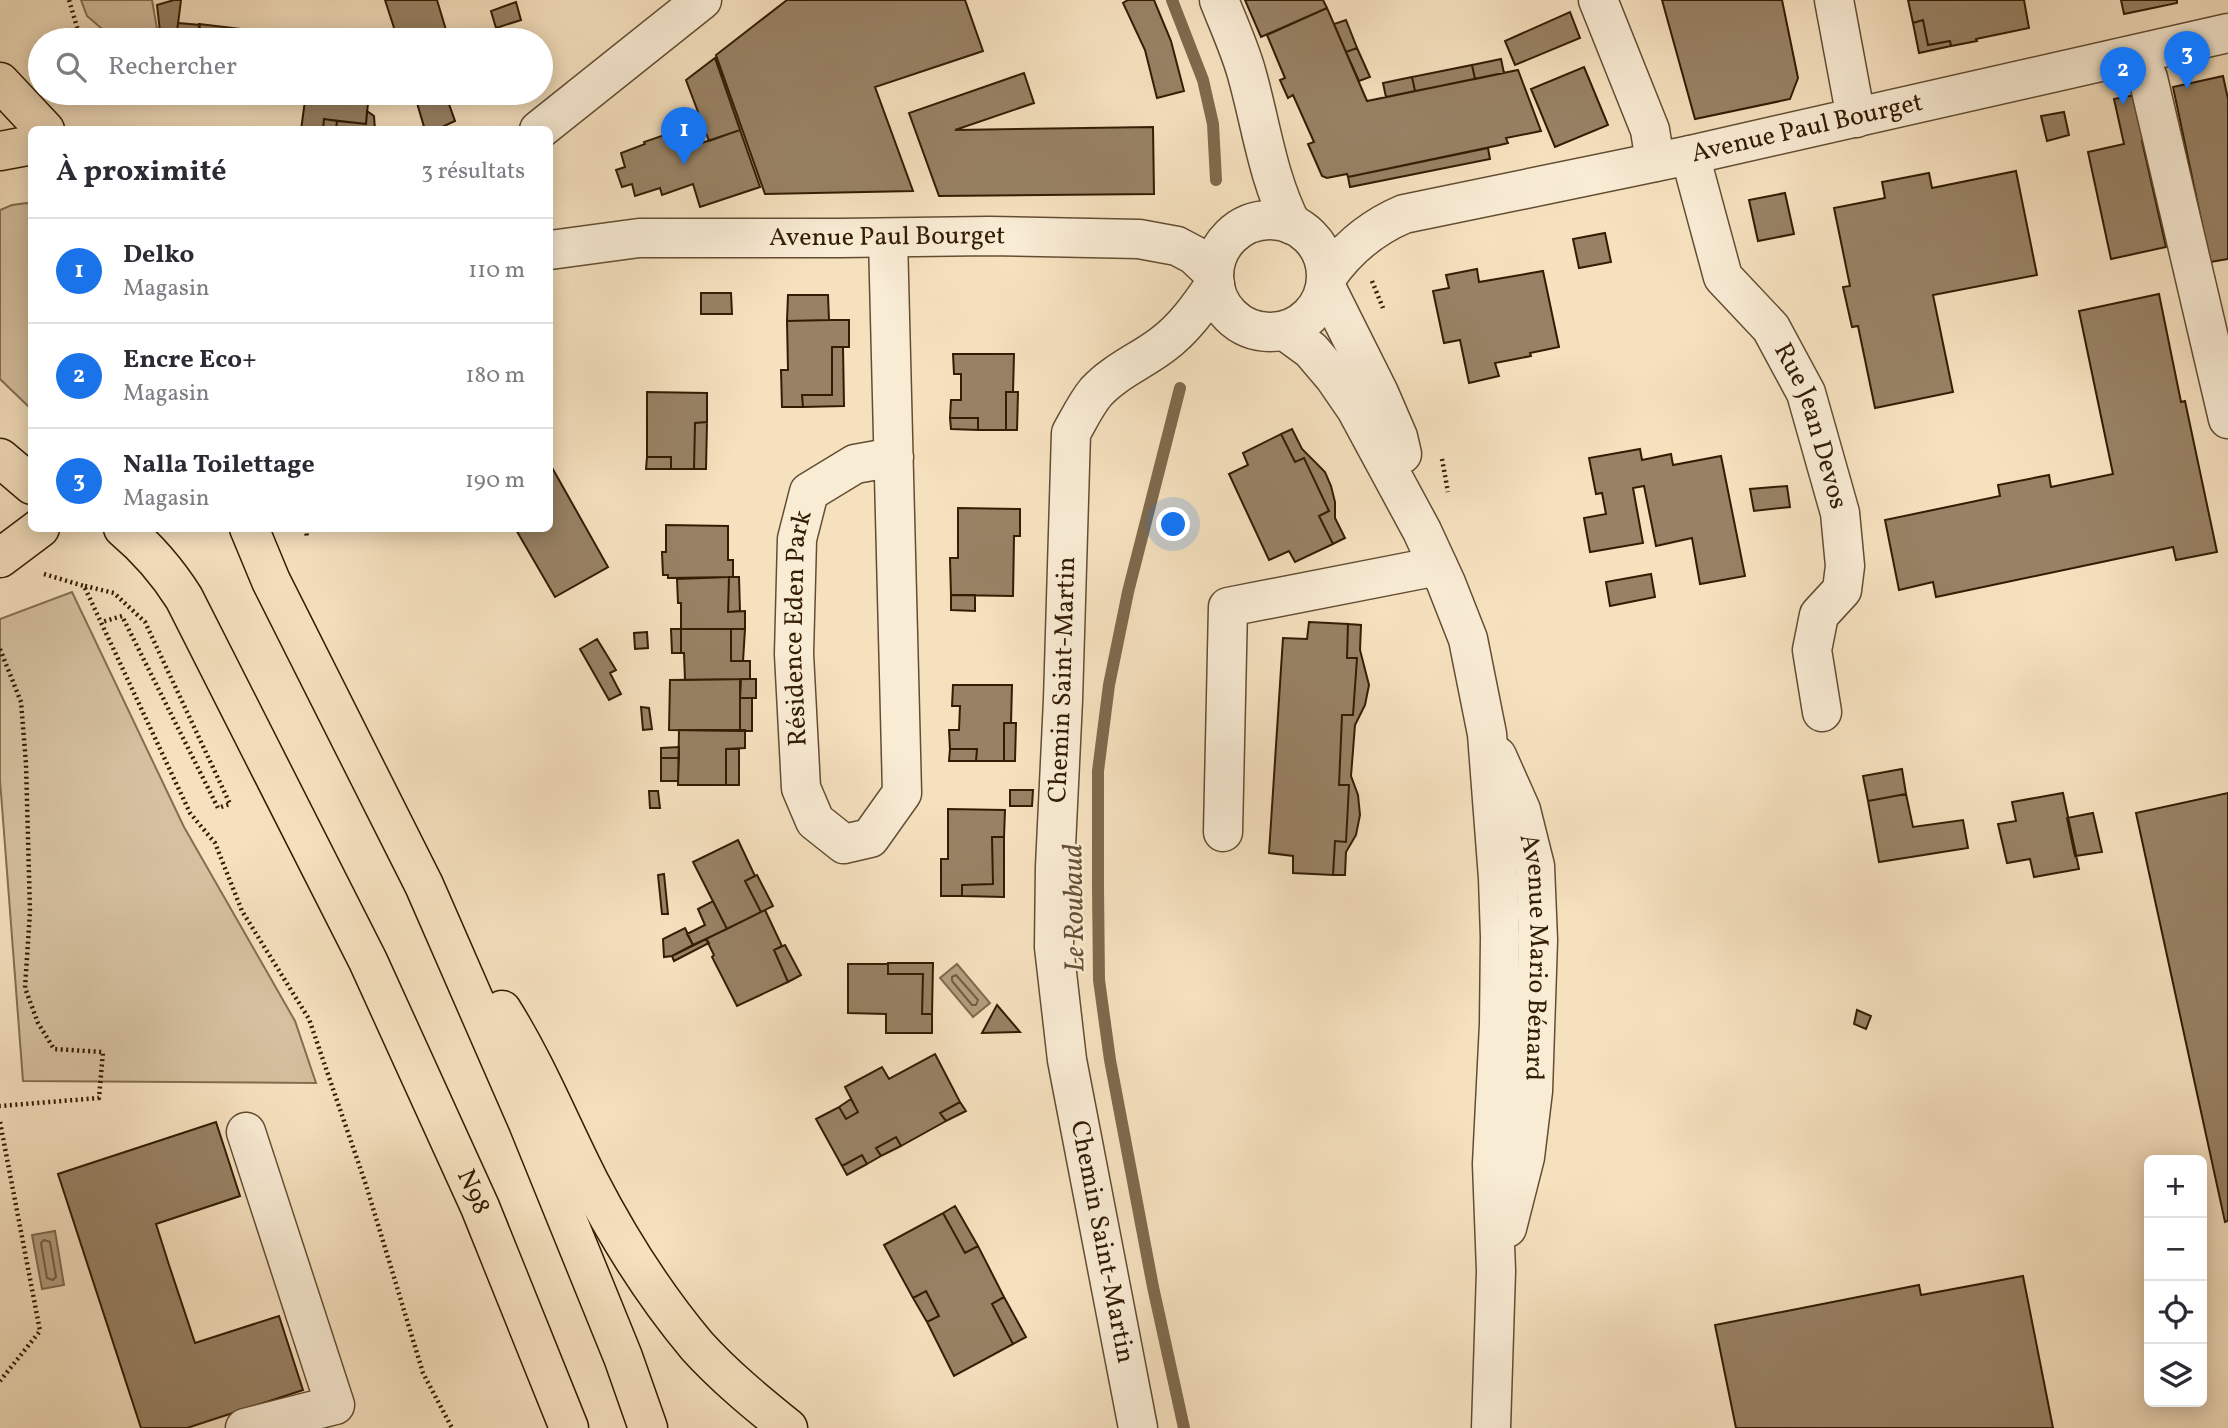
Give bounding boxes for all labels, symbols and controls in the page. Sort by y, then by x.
search box [28,28,553,105]
pin: 3 [2164,31,2210,89]
pin: 2 [2100,47,2146,105]
icon: search [52,48,90,86]
text: Rechercher [108,49,237,85]
street label: Avenue Paul Bourget [1688,85,1926,172]
pin: 1 [661,107,707,165]
text: À proximité [56,151,227,193]
text: 3 résultats [421,156,525,188]
street label: Avenue Paul Bourget [769,218,1006,256]
text: Delko [123,237,194,273]
text: 1 [74,255,84,287]
text: 110 m [468,255,525,287]
text: Magasin [123,273,210,305]
street label: Rue Jean Devos [1764,337,1856,513]
text: Encre Eco+ [123,342,256,378]
text: 2 [73,360,85,392]
text: 180 m [466,360,525,392]
text: Magasin [123,378,210,410]
text: Nalla Toilettage [123,447,315,483]
text: 3 [73,465,85,497]
text: 190 m [465,465,525,497]
text: Magasin [123,483,210,515]
street label: Résidence Eden Park [776,506,822,747]
your location [1156,507,1190,541]
street label: Chemin Saint-Martin [1040,556,1085,804]
street label: Avenue Mario Bénard [1510,830,1556,1082]
water label: Le Roubaud [1054,844,1096,972]
street label: Chemin Saint-Martin [1061,1118,1143,1366]
map controls [2144,1155,2207,1407]
button: + [2144,1155,2207,1218]
street label: N98 [447,1164,499,1220]
button: − [2144,1218,2207,1281]
button: locate [2144,1281,2207,1344]
button: layers [2144,1344,2207,1407]

